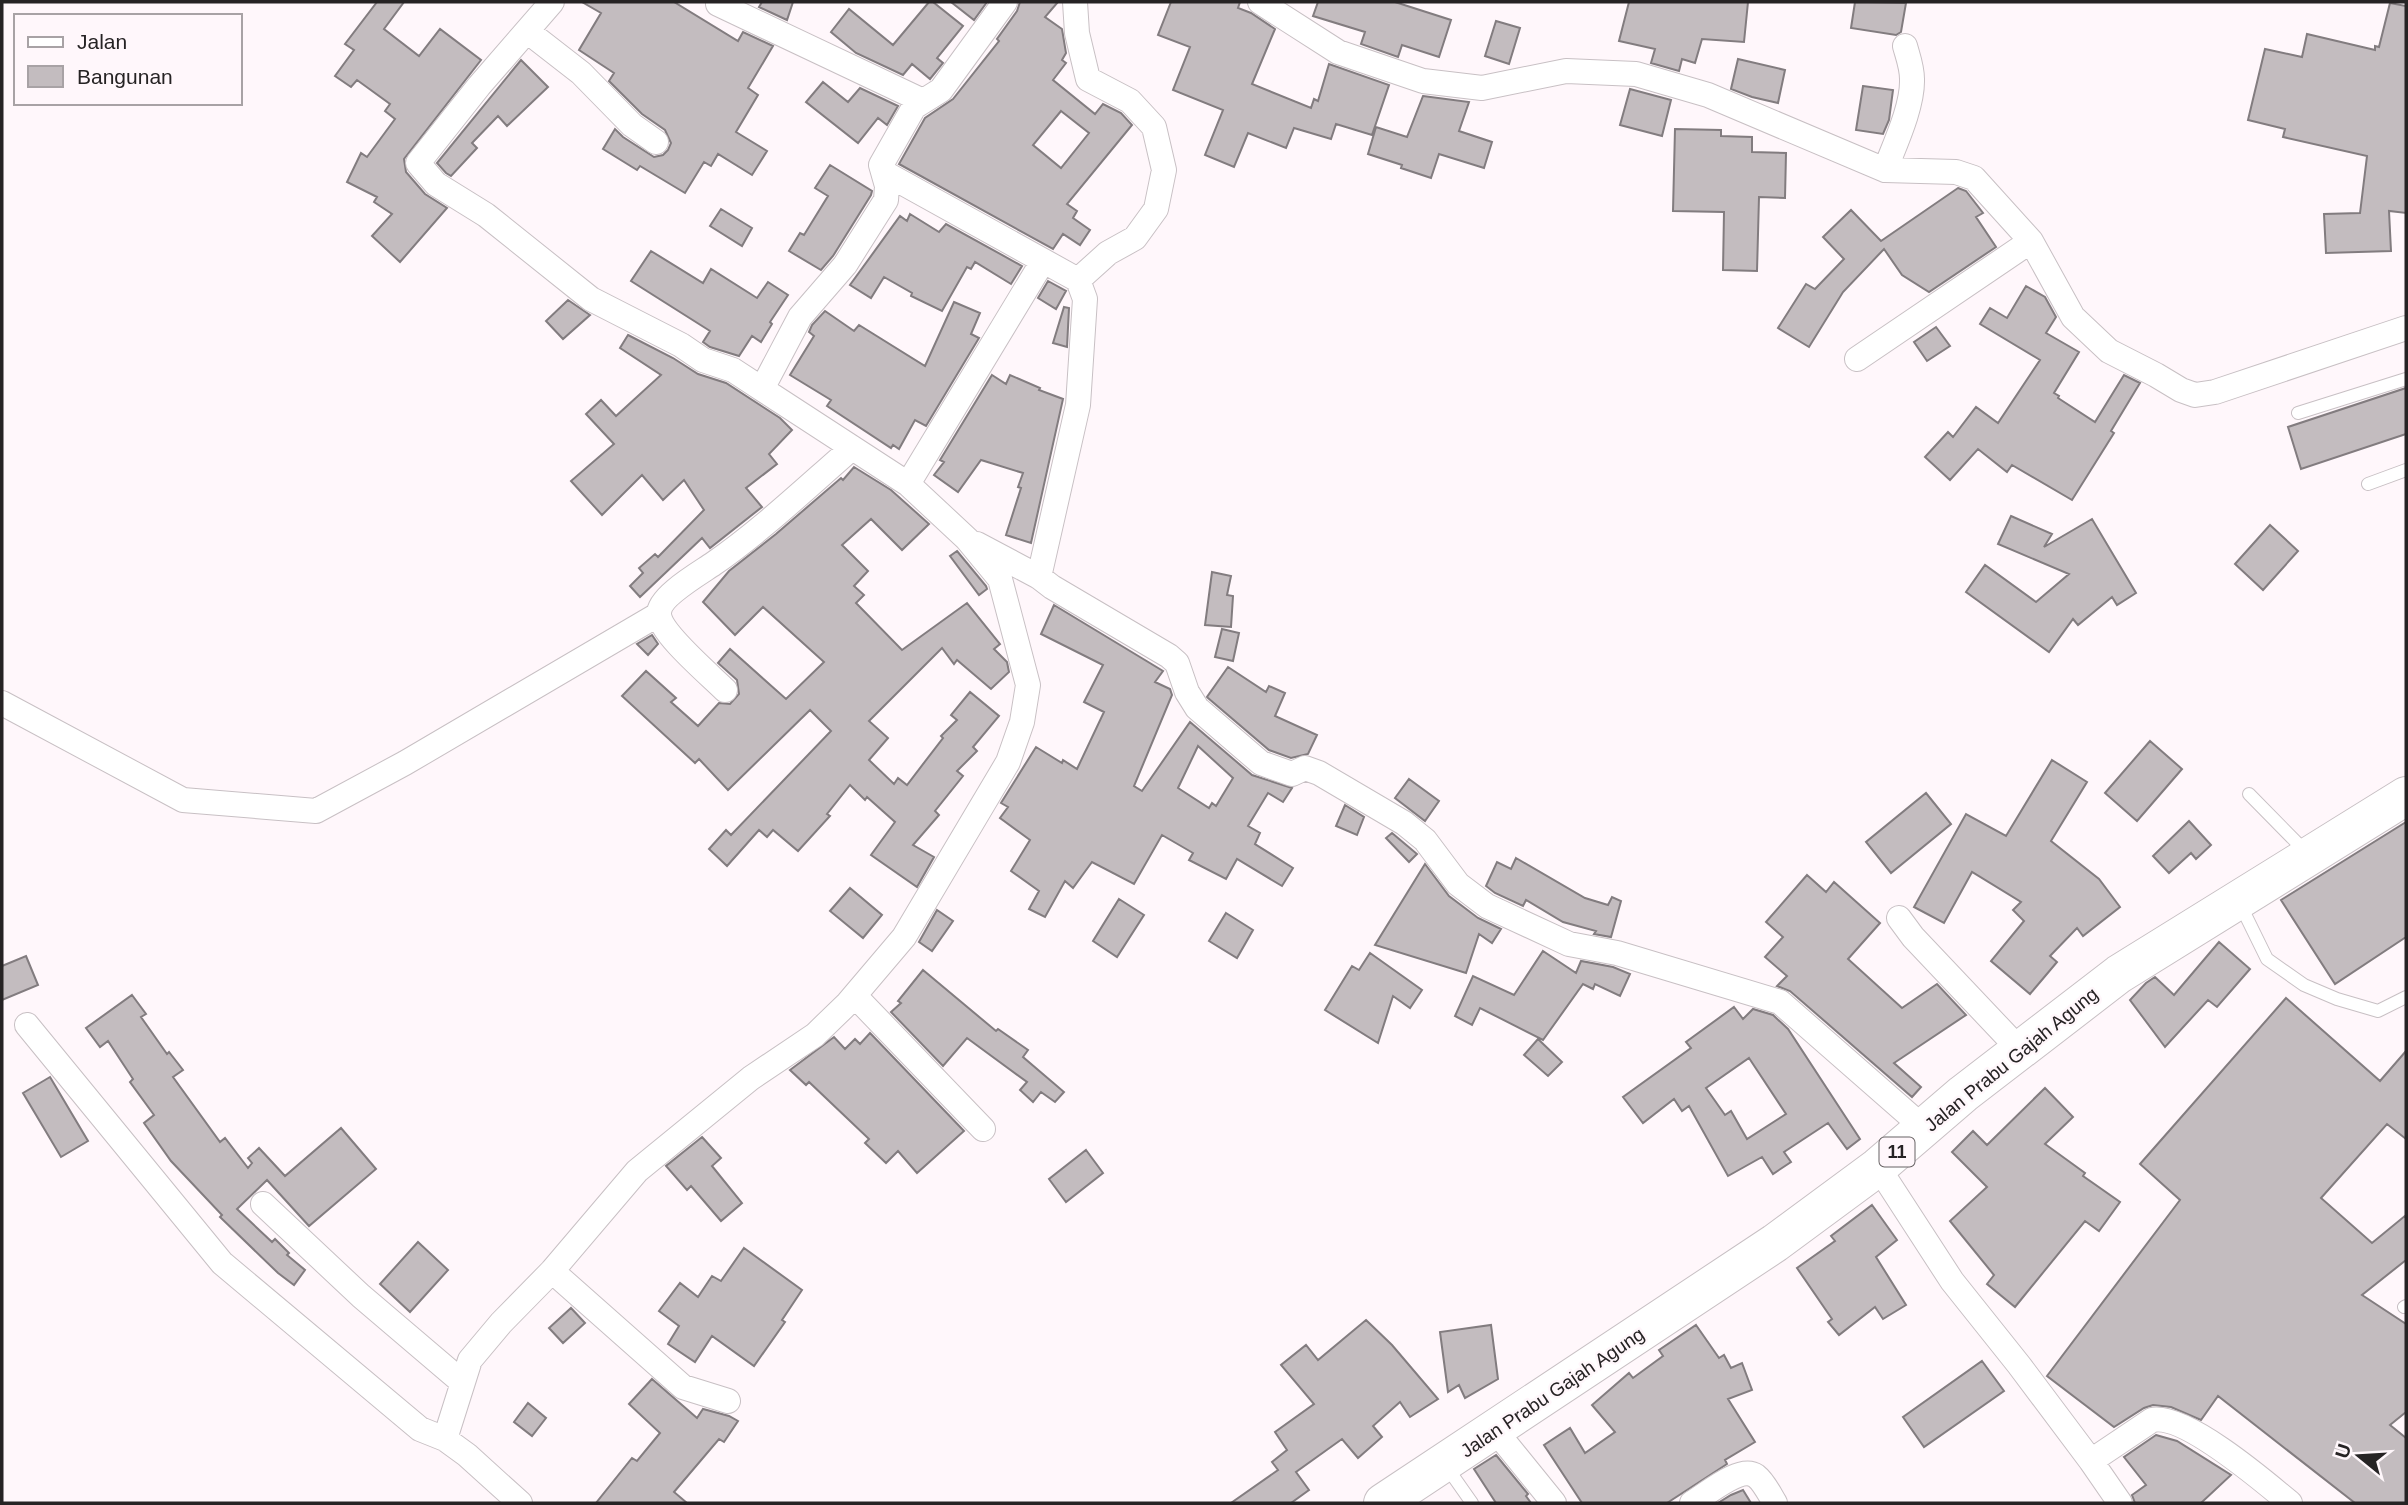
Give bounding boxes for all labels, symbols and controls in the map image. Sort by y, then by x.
legend [14,14,242,105]
text: Jalan [77,30,127,53]
text: Bangunan [77,65,173,88]
street label: Jalan Prabu Gajah Agung [1921,983,2102,1136]
road number: 11 [1880,1138,1914,1167]
street label: Jalan Prabu Gajah Agung [1457,1323,1648,1462]
north arrow [2324,1421,2394,1491]
text: U [2331,1441,2355,1461]

